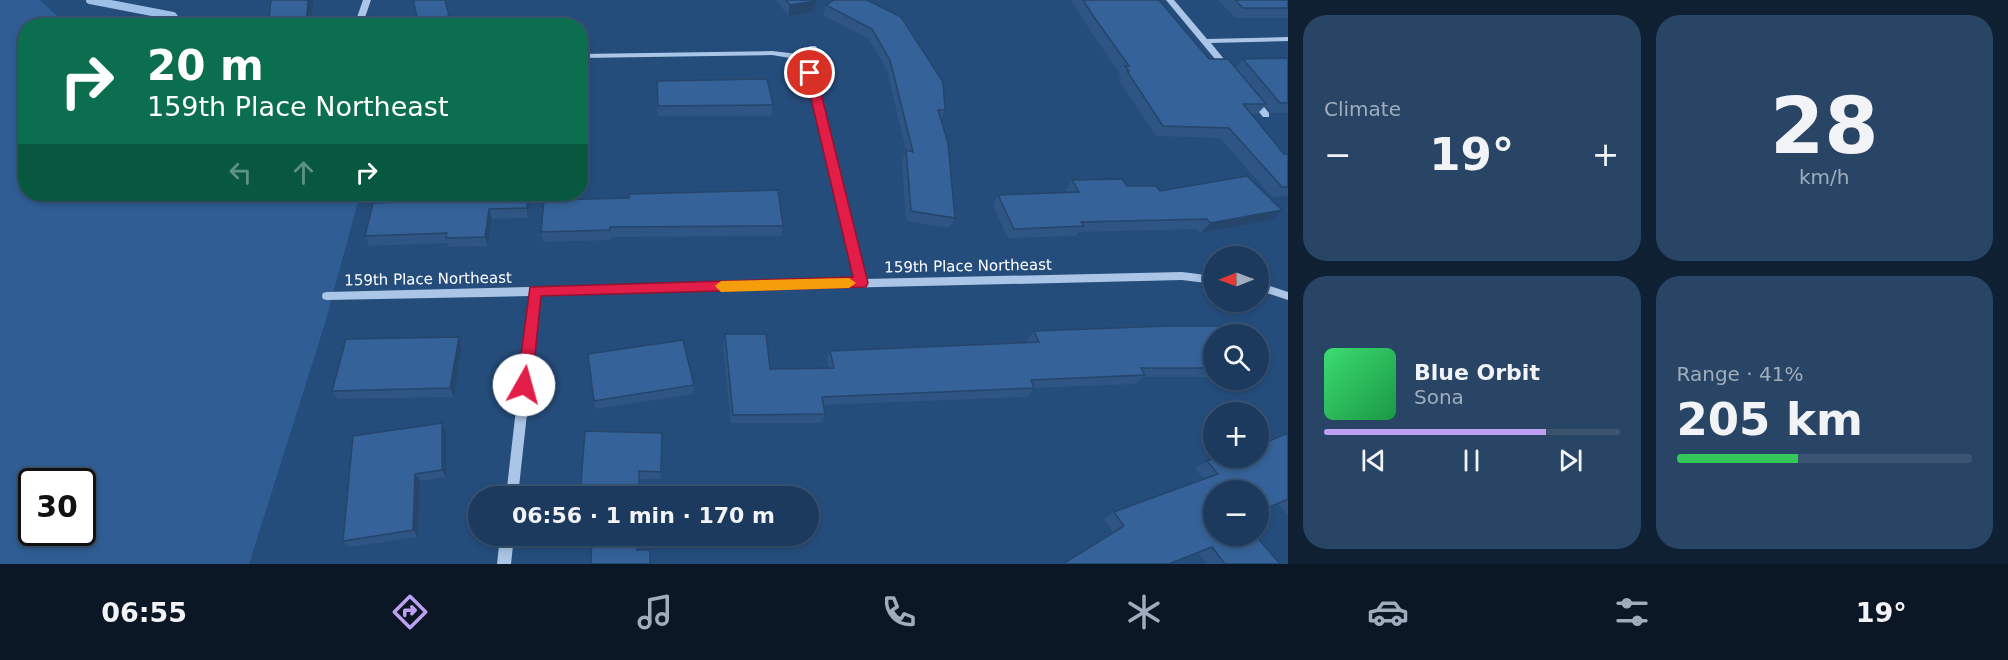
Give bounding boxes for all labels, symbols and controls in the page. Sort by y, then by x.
text: 20 m [147,41,264,90]
icon: right [48,42,126,120]
pin [784,47,835,98]
icon: arrive [793,56,826,89]
text: 28 [1770,81,1879,171]
text: 159th Place Northeast [147,91,449,122]
text: Climate [1324,97,1401,121]
text: 19° [1429,128,1514,181]
text: − [1324,135,1352,174]
text: + [1592,135,1620,174]
icon: left [224,156,257,189]
icon: ahead [287,156,320,189]
icon: right [350,156,383,189]
text: km/h [1799,165,1849,189]
north arrow [1203,246,1269,312]
map controls [1203,246,1269,546]
street label: 159th Place Northeast [884,256,1052,276]
street label: 159th Place Northeast [344,269,512,289]
button: search [1203,324,1269,390]
position arrow [492,353,556,417]
text: Blue Orbit [1414,360,1540,385]
text: Range · 41% [1677,362,1803,386]
text: Sona [1414,385,1464,409]
text: 205 km [1677,393,1863,446]
button: + [1203,402,1269,468]
icon: previous [1357,444,1390,477]
icon: pause [1455,444,1488,477]
icon: next [1554,444,1587,477]
speed limit sign: 30 [18,468,96,546]
button: − [1203,480,1269,546]
text: 06:56 · 1 min · 170 m [512,503,775,528]
icon: directions [389,591,431,633]
icon: music [634,591,676,633]
icon: phone [878,591,920,633]
icon: climate [1123,591,1165,633]
icon: car [1367,591,1409,633]
icon: filters [1611,591,1653,633]
text: 06:55 [101,597,187,628]
text: 19° [1856,597,1907,628]

